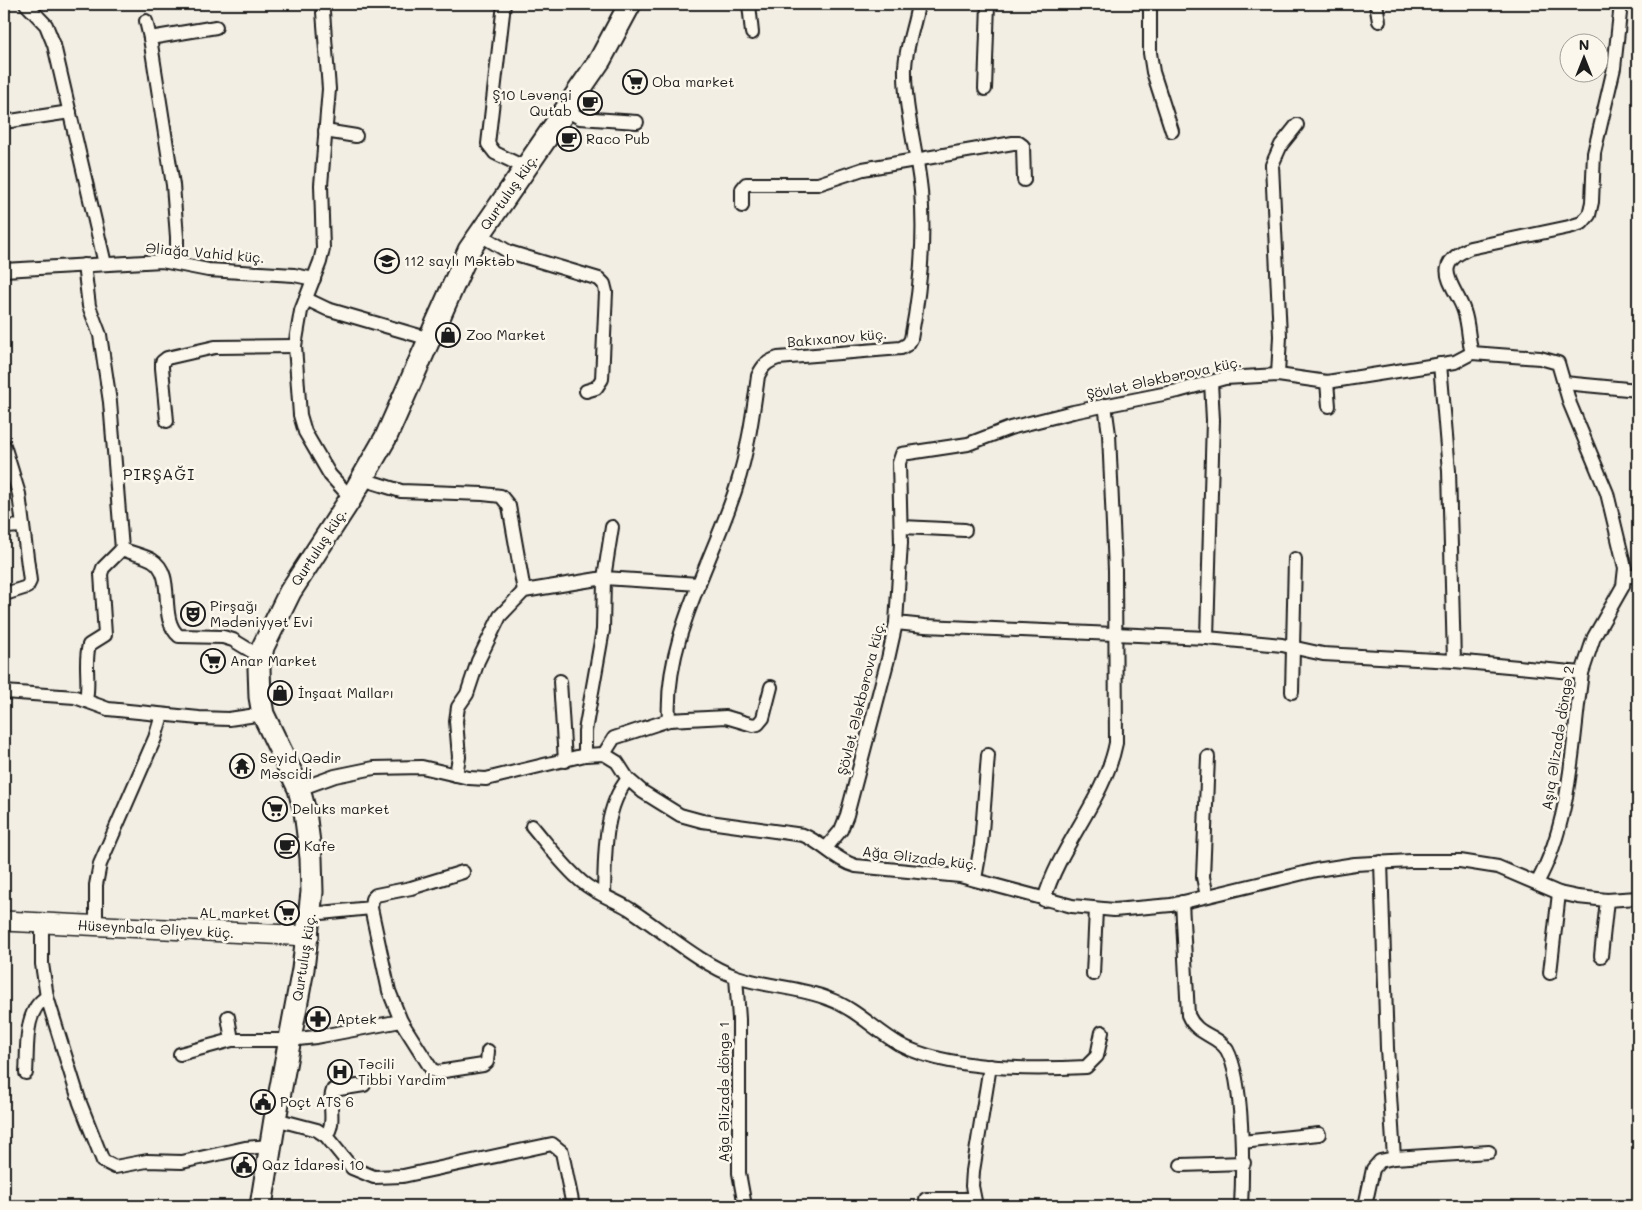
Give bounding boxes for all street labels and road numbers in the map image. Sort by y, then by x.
street label: Qurtuluş küç. [475,150,542,234]
street label: Əliağa Vahid küç. [145,238,265,267]
street label: Bakıxanov küç. [786,324,888,351]
street label: Şövlət Ələkbərova küç. [1085,352,1243,403]
street label: Qurtuluş küç. [286,504,351,589]
street label: Şövlət Ələkbərova küç. [832,619,889,777]
street label: Aşıq Əlizadə döngə 2 [1537,664,1578,811]
street label: Ağa Əlizadə küç. [861,841,979,874]
street label: Qurtuluş küç. [287,911,320,1003]
street label: Hüseynbala Əliyev küç. [77,915,235,942]
street label: Ağa Əlizadə döngə 1 [714,1022,733,1162]

